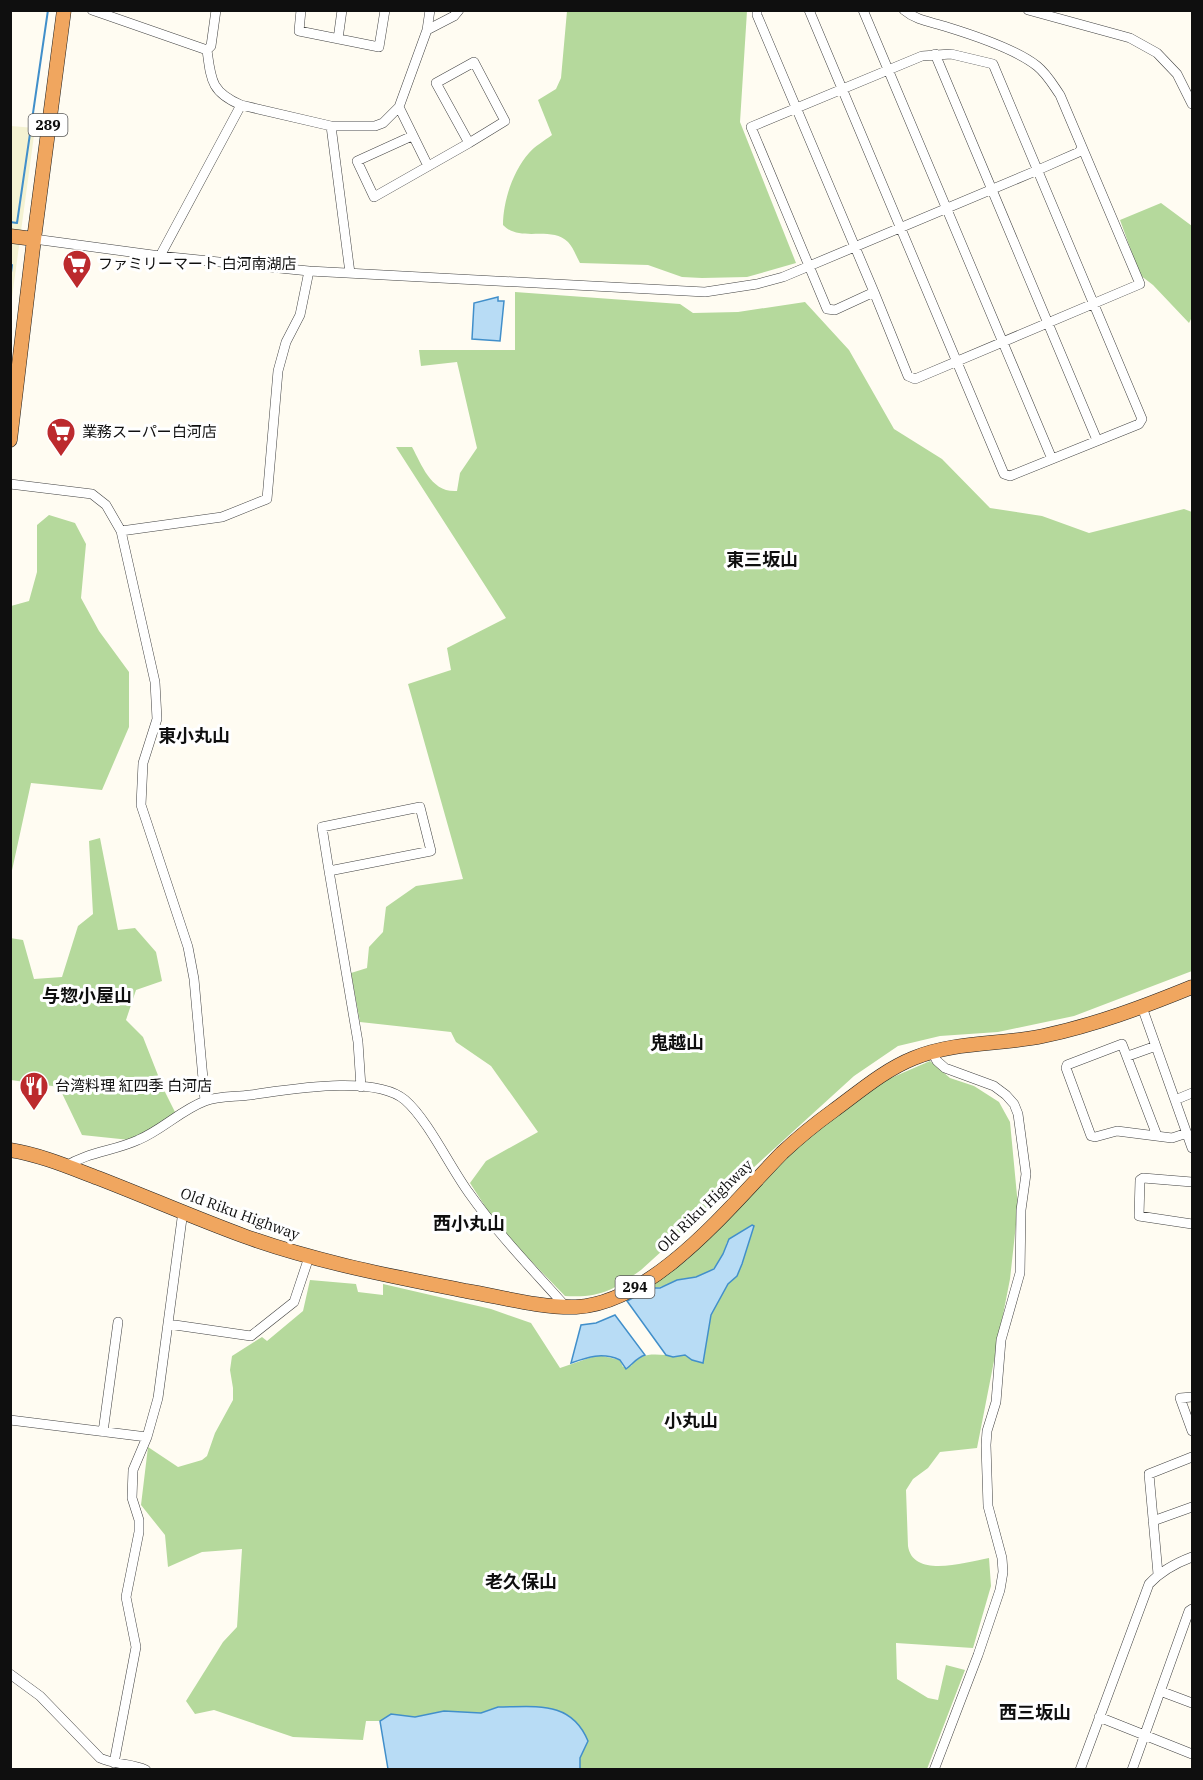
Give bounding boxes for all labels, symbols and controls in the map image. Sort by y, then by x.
road number: 289 [28,114,68,136]
supermarket icon: ファミリーマート 白河南湖店 [61,248,93,290]
place label: ファミリーマート 白河南湖店 [98,254,296,273]
supermarket icon: 業務スーパー白河店 [45,416,77,458]
place label: 業務スーパー白河店 [82,422,217,441]
district label: 東三坂山 [726,548,798,571]
district label: 東小丸山 [158,724,230,747]
district label: 与惣小屋山 [42,984,132,1007]
district label: 鬼越山 [650,1031,704,1054]
restaurant icon: 台湾料理 紅四季 白河店 [18,1070,50,1112]
place label: 台湾料理 紅四季 白河店 [55,1076,212,1095]
street label: Old Riku Highway [653,1155,756,1256]
street label: Old Riku Highway [178,1183,302,1244]
district label: 西小丸山 [433,1212,505,1235]
road number: 294 [616,1276,654,1298]
district label: 小丸山 [664,1409,718,1432]
district label: 老久保山 [485,1570,557,1593]
district label: 西三坂山 [999,1701,1071,1724]

